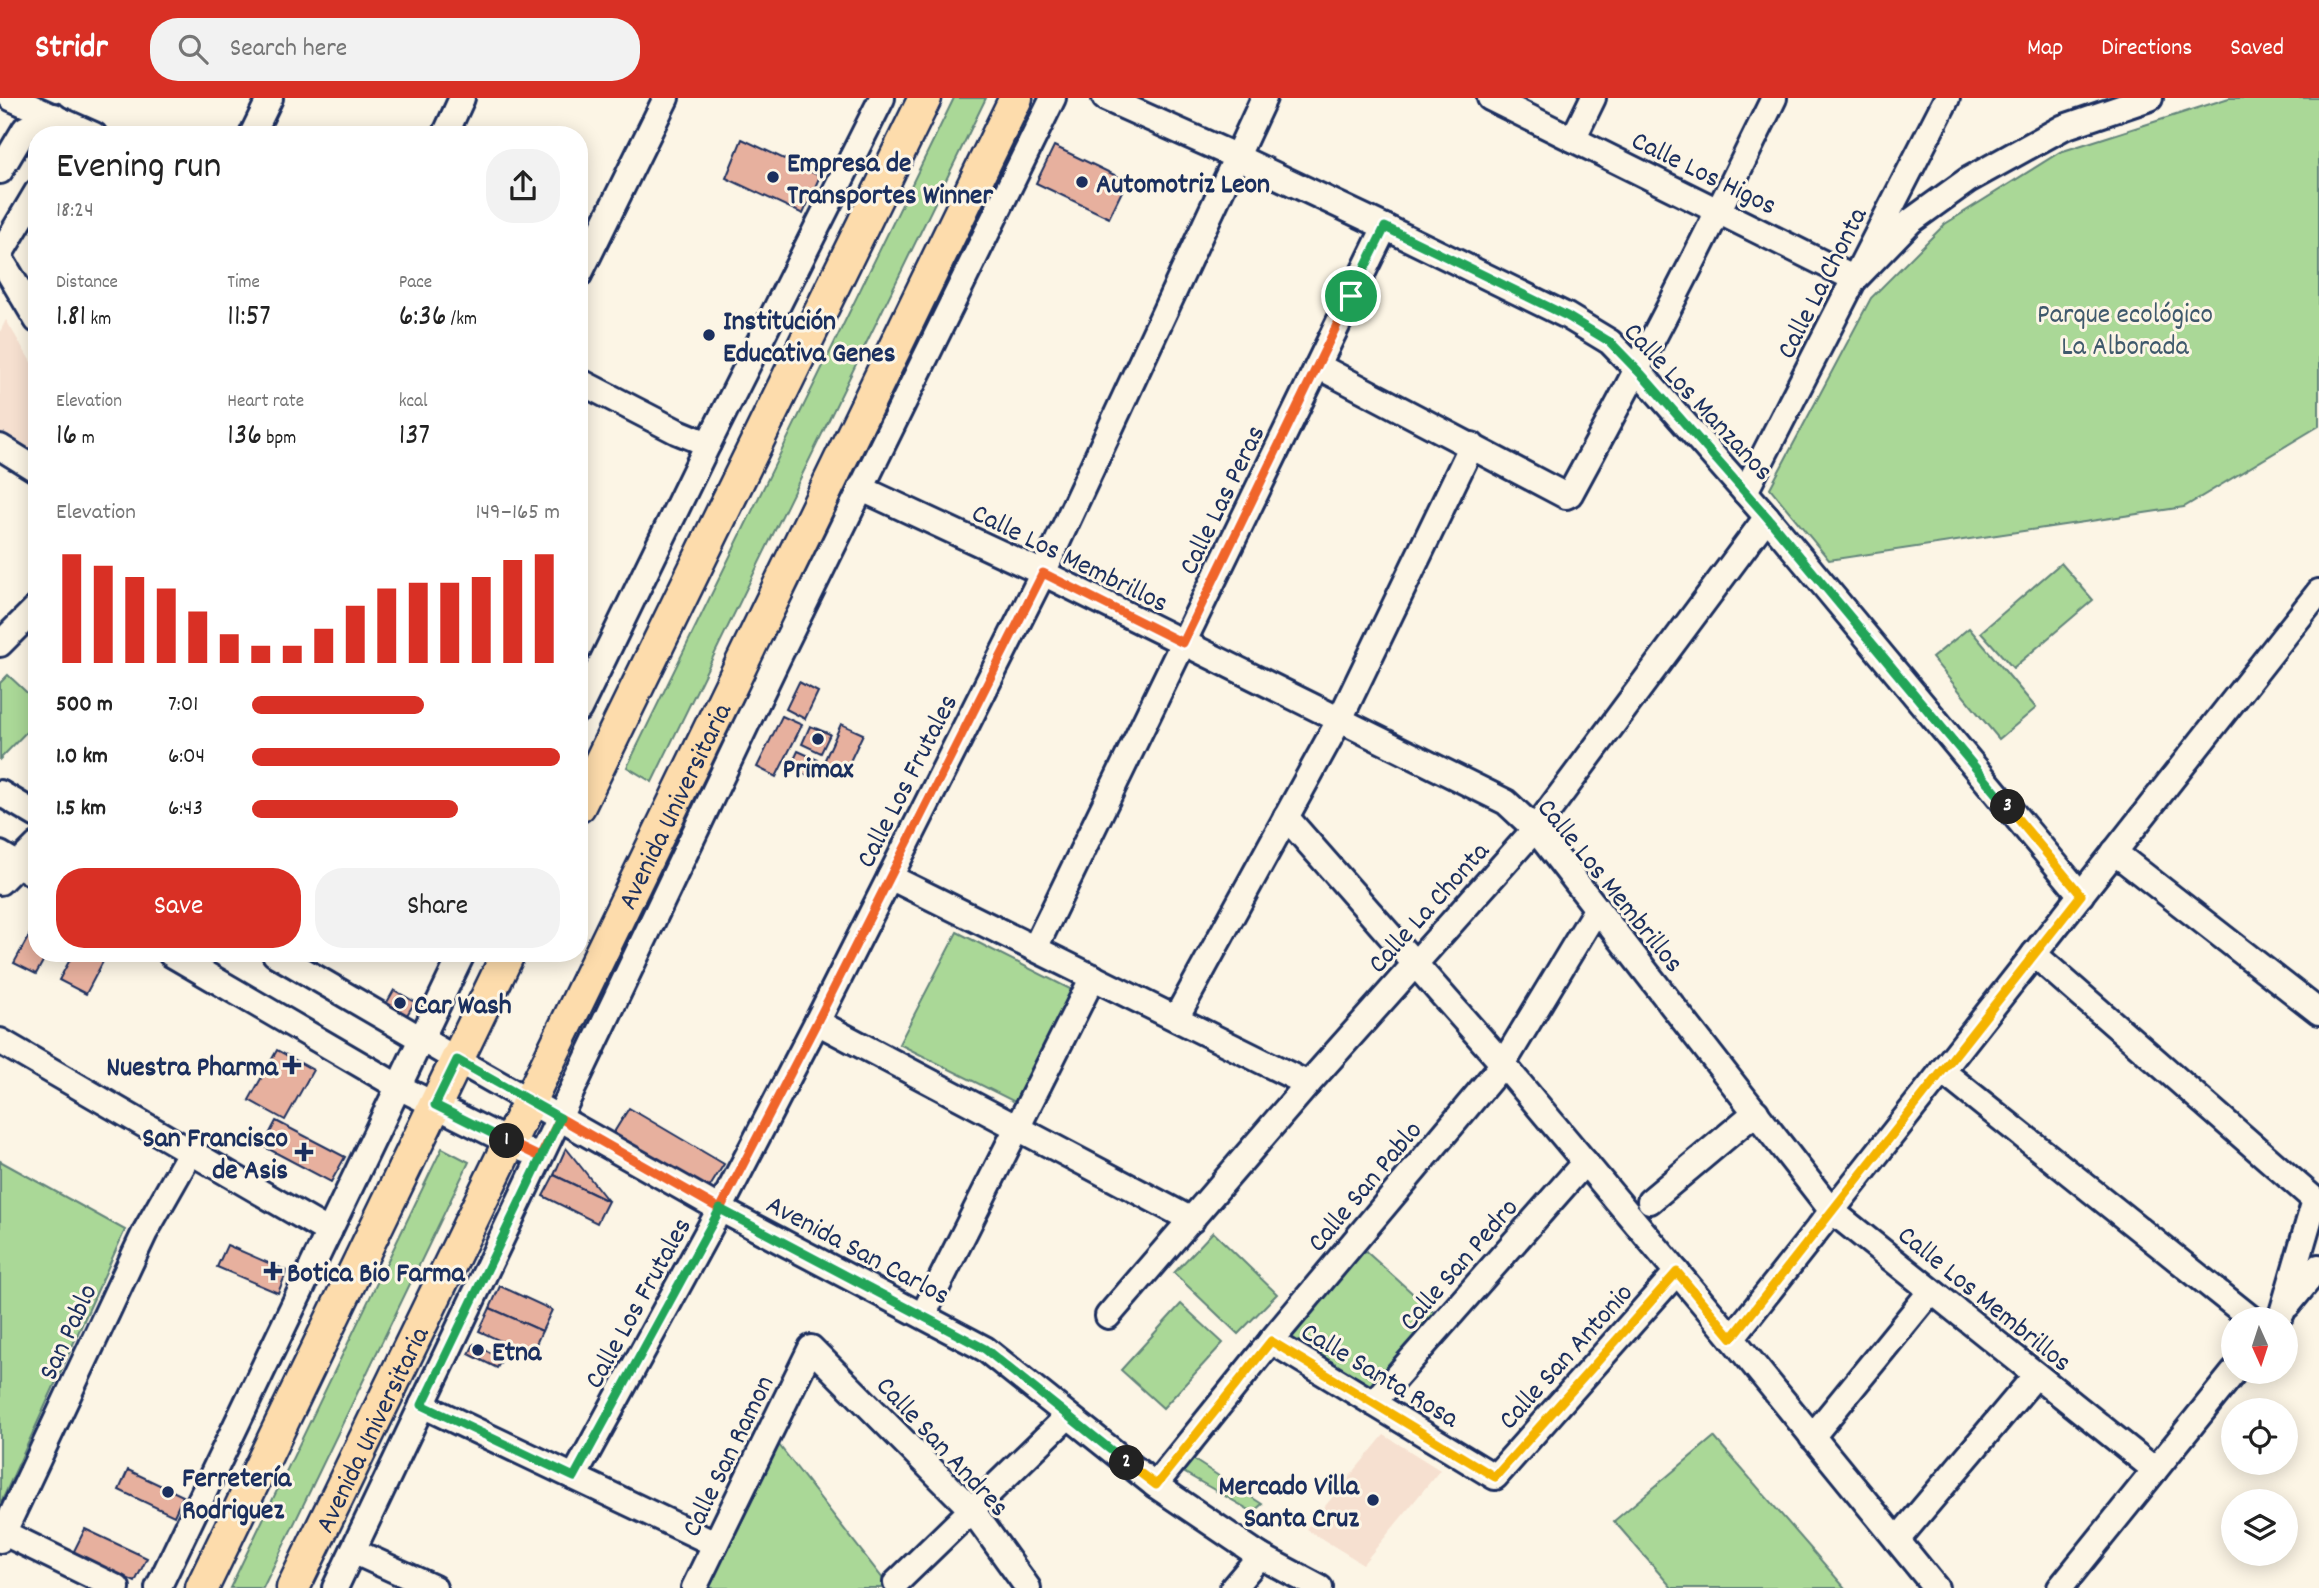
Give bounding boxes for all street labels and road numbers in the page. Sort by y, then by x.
street label: Calle Los Higos [1623,123,1782,228]
street label: Calle La Chonta [1769,201,1880,367]
street label: Calle Los Manzanos [1612,315,1781,492]
street label: Calle Las Peras [1171,420,1278,583]
street label: Calle Los Membrillos [964,496,1174,625]
street label: Calle Los Frutales [848,688,970,876]
street label: Avenida Universitaria [610,697,745,917]
street label: Calle Los Membrillos [1525,791,1691,983]
street label: Calle La Chonta [1360,834,1502,984]
street label: Calle San Pablo [1300,1114,1434,1263]
street label: Avenida San Carlos [758,1187,956,1318]
street label: Calle San Pedro [1392,1191,1530,1342]
street label: Calle Los Frutales [577,1211,704,1397]
street label: Calle Los Membrillos [1887,1218,2079,1384]
street label: Calle San Antonio [1491,1276,1645,1441]
street label: San Pablo [31,1278,110,1388]
street label: Calle Santa Rosa [1292,1314,1466,1441]
street label: Avenida Universitaria [308,1320,442,1541]
street label: Calle San Andres [864,1369,1016,1528]
street label: Calle San Ramon [674,1370,787,1545]

